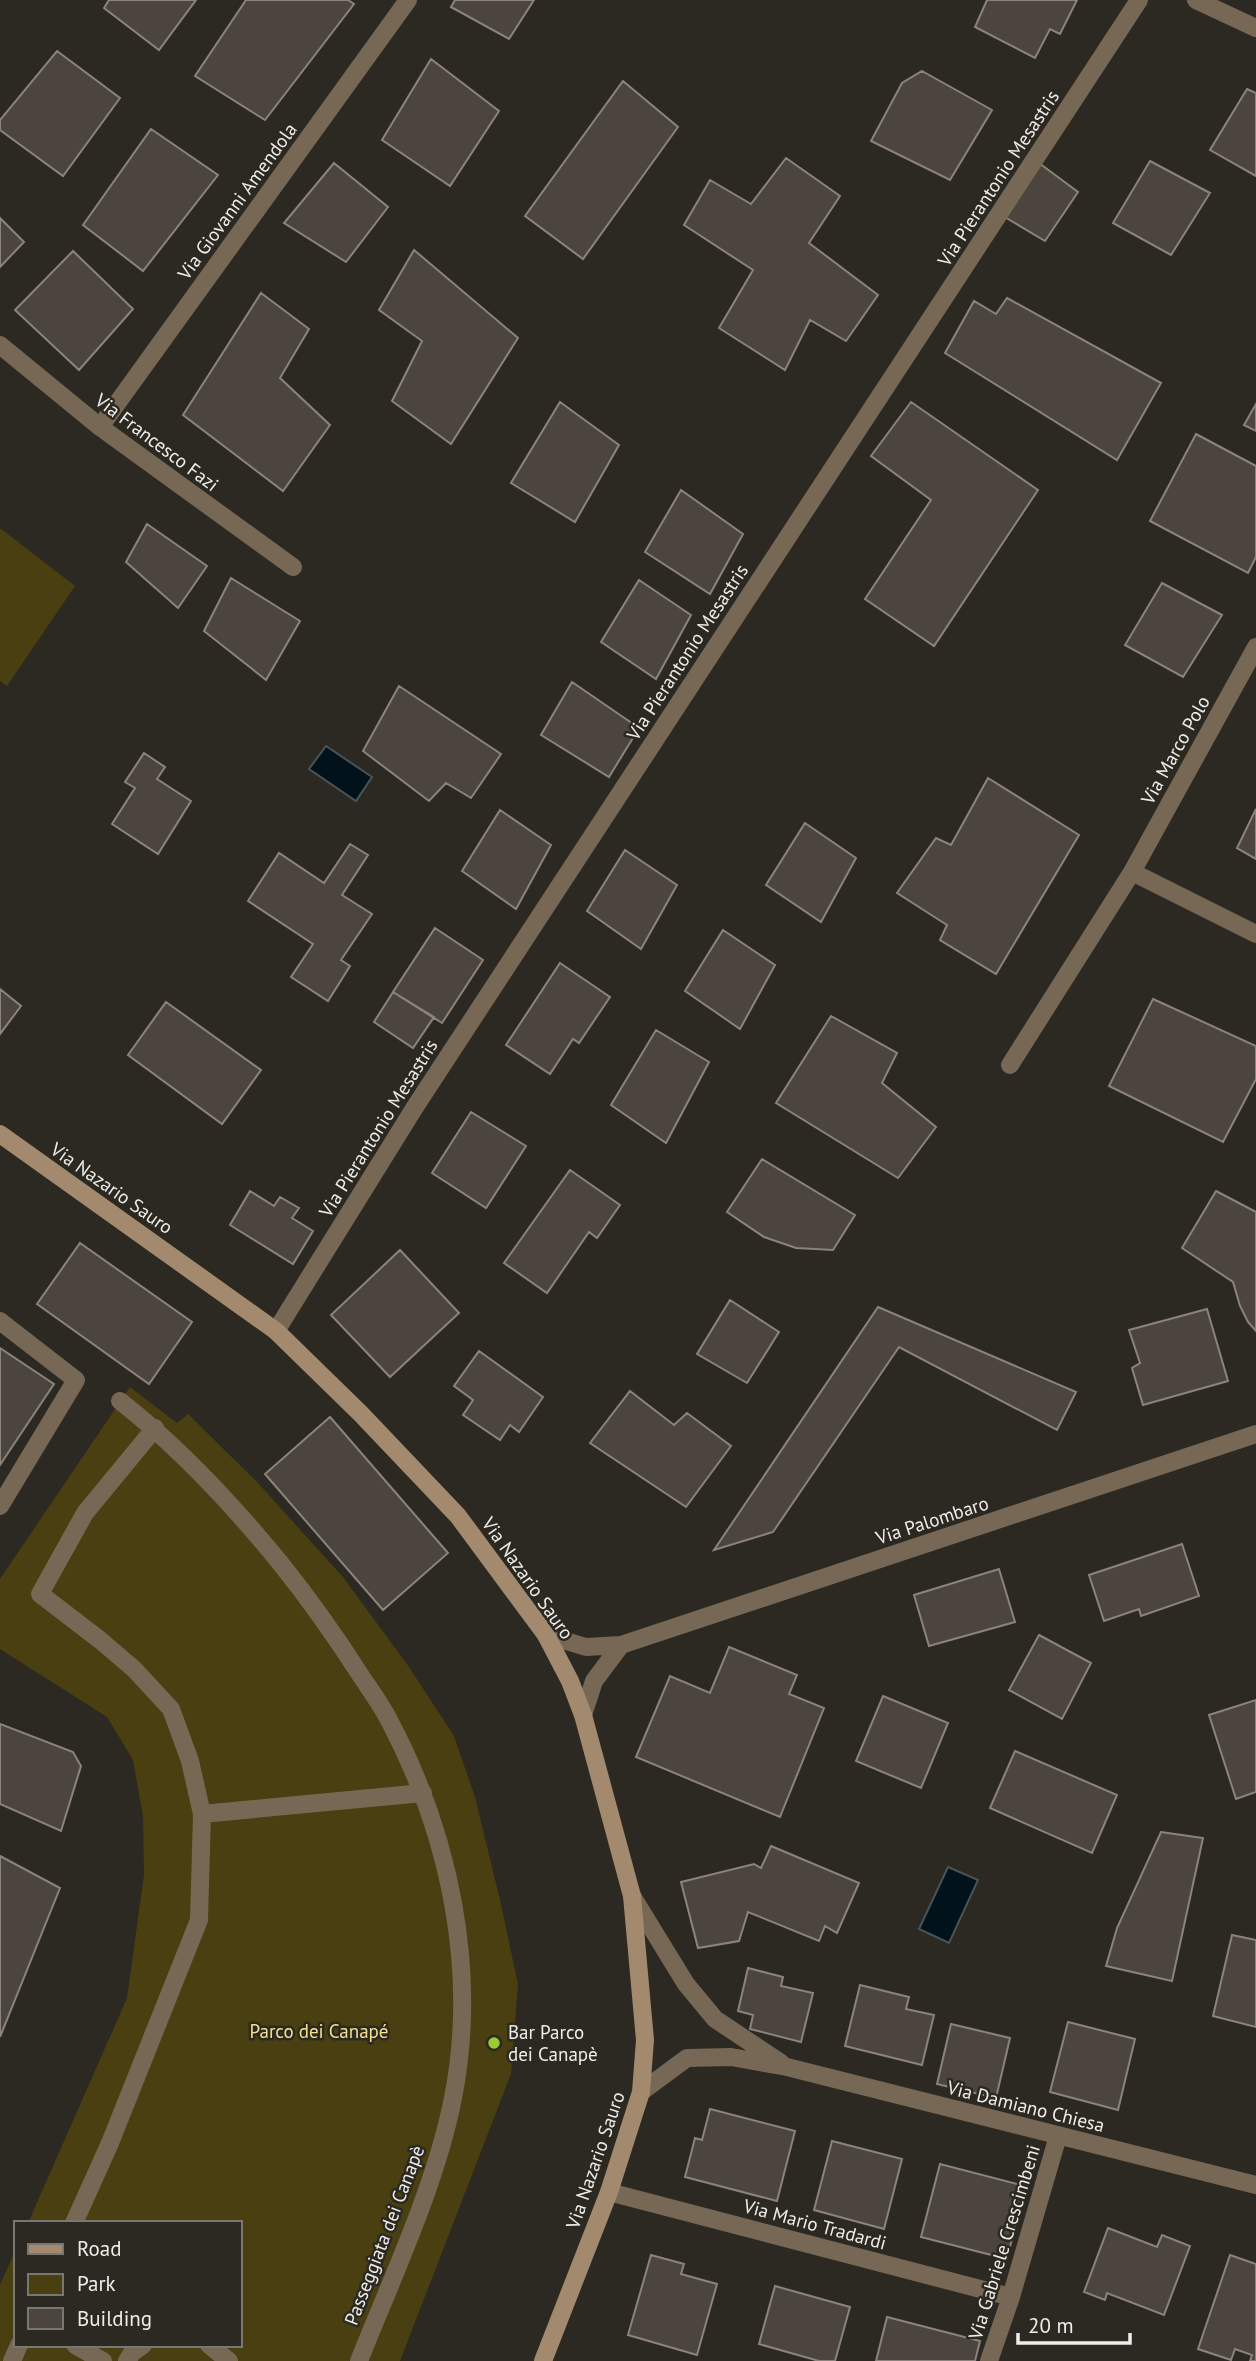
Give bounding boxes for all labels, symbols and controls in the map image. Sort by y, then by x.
street label: Via Pierantonio Mesastris [931,85,1064,271]
street label: Via Giovanni Amendola [171,118,302,285]
street label: Via Francesco Fazi [90,387,224,496]
street label: Via Pierantonio Mesastris [620,559,753,745]
street label: Via Marco Polo [1135,691,1215,809]
street label: Via Pierantonio Mesastris [313,1035,443,1222]
street label: Via Nazario Sauro [45,1136,178,1239]
street label: Via Palombaro [872,1490,991,1550]
street label: Via Nazario Sauro [476,1511,579,1644]
park label: Parco dei Canapé [250,2019,388,2043]
place label: Bar Parco dei Canapè [508,2020,598,2066]
marker: Bar Parco dei Canapè [486,2035,502,2051]
street label: Via Damiano Chiesa [944,2075,1107,2137]
street label: Via Nazario Sauro [560,2088,630,2233]
street label: Passeggiata dei Canapè [339,2142,429,2328]
street label: Via Gabriele Crescimbeni [963,2142,1045,2343]
street label: Via Mario Tradardi [740,2193,889,2255]
legend [14,2221,242,2347]
text: Road [77,2235,121,2262]
text: Park [77,2270,116,2297]
scale bar [1018,2302,1130,2346]
text: Building [77,2305,152,2332]
text: 20 m [1028,2312,1074,2339]

